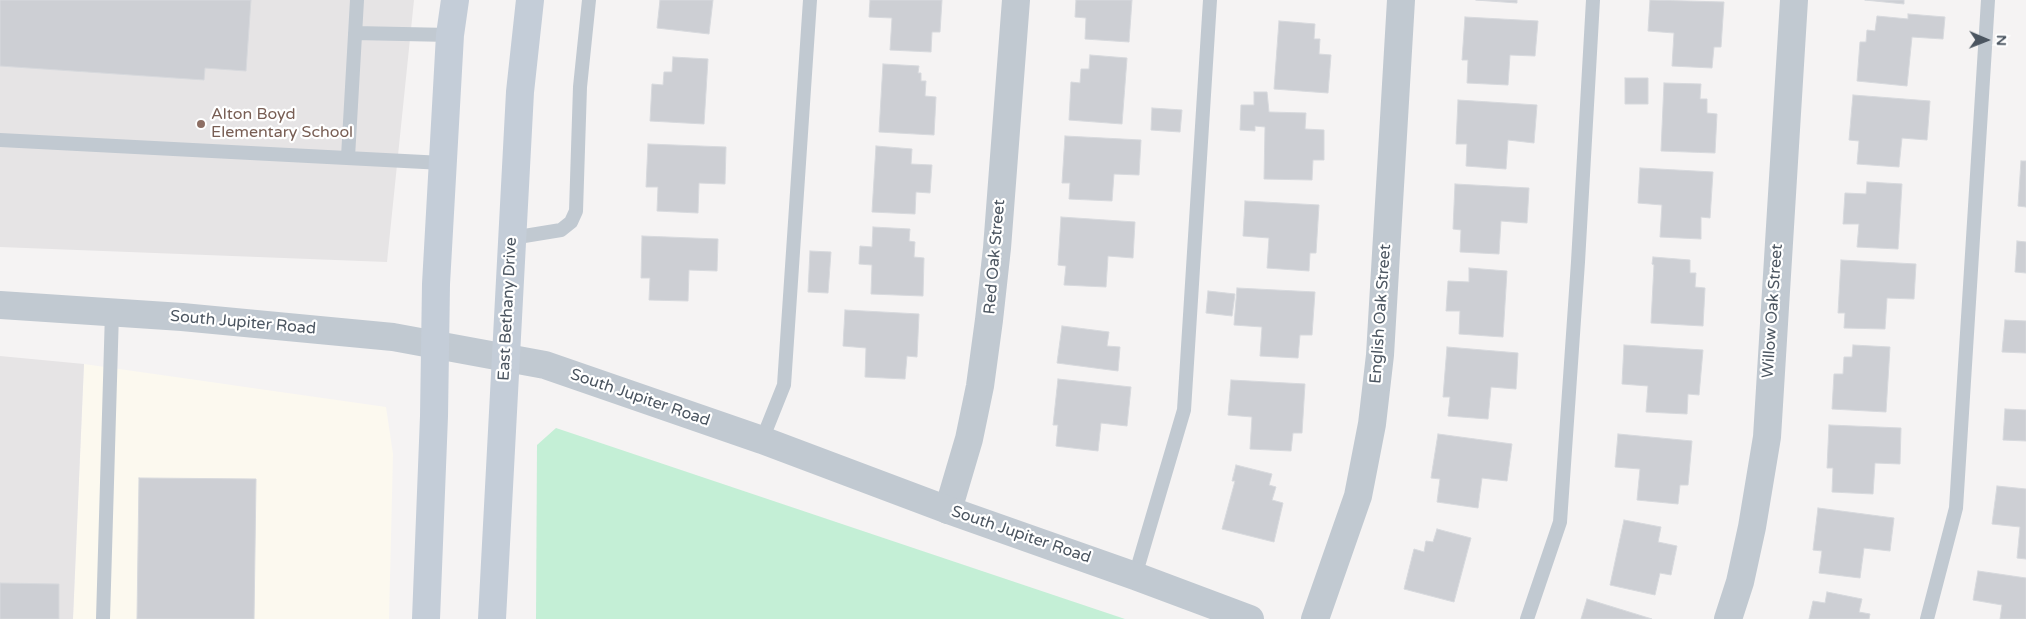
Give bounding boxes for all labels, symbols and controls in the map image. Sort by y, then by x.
north arrow [1961,15,2011,65]
text: N [1993,34,2010,46]
place label: Alton Boyd Elementary School [211,105,353,143]
marker: Alton Boyd Elementary School [195,118,207,130]
street label: Red Oak Street [980,199,1010,315]
street label: East Bethany Drive [495,237,521,381]
street label: Willow Oak Street [1759,243,1787,379]
street label: English Oak Street [1367,244,1395,384]
street label: South Jupiter Road [169,307,317,339]
street label: South Jupiter Road [568,365,712,431]
street label: South Jupiter Road [949,502,1093,568]

